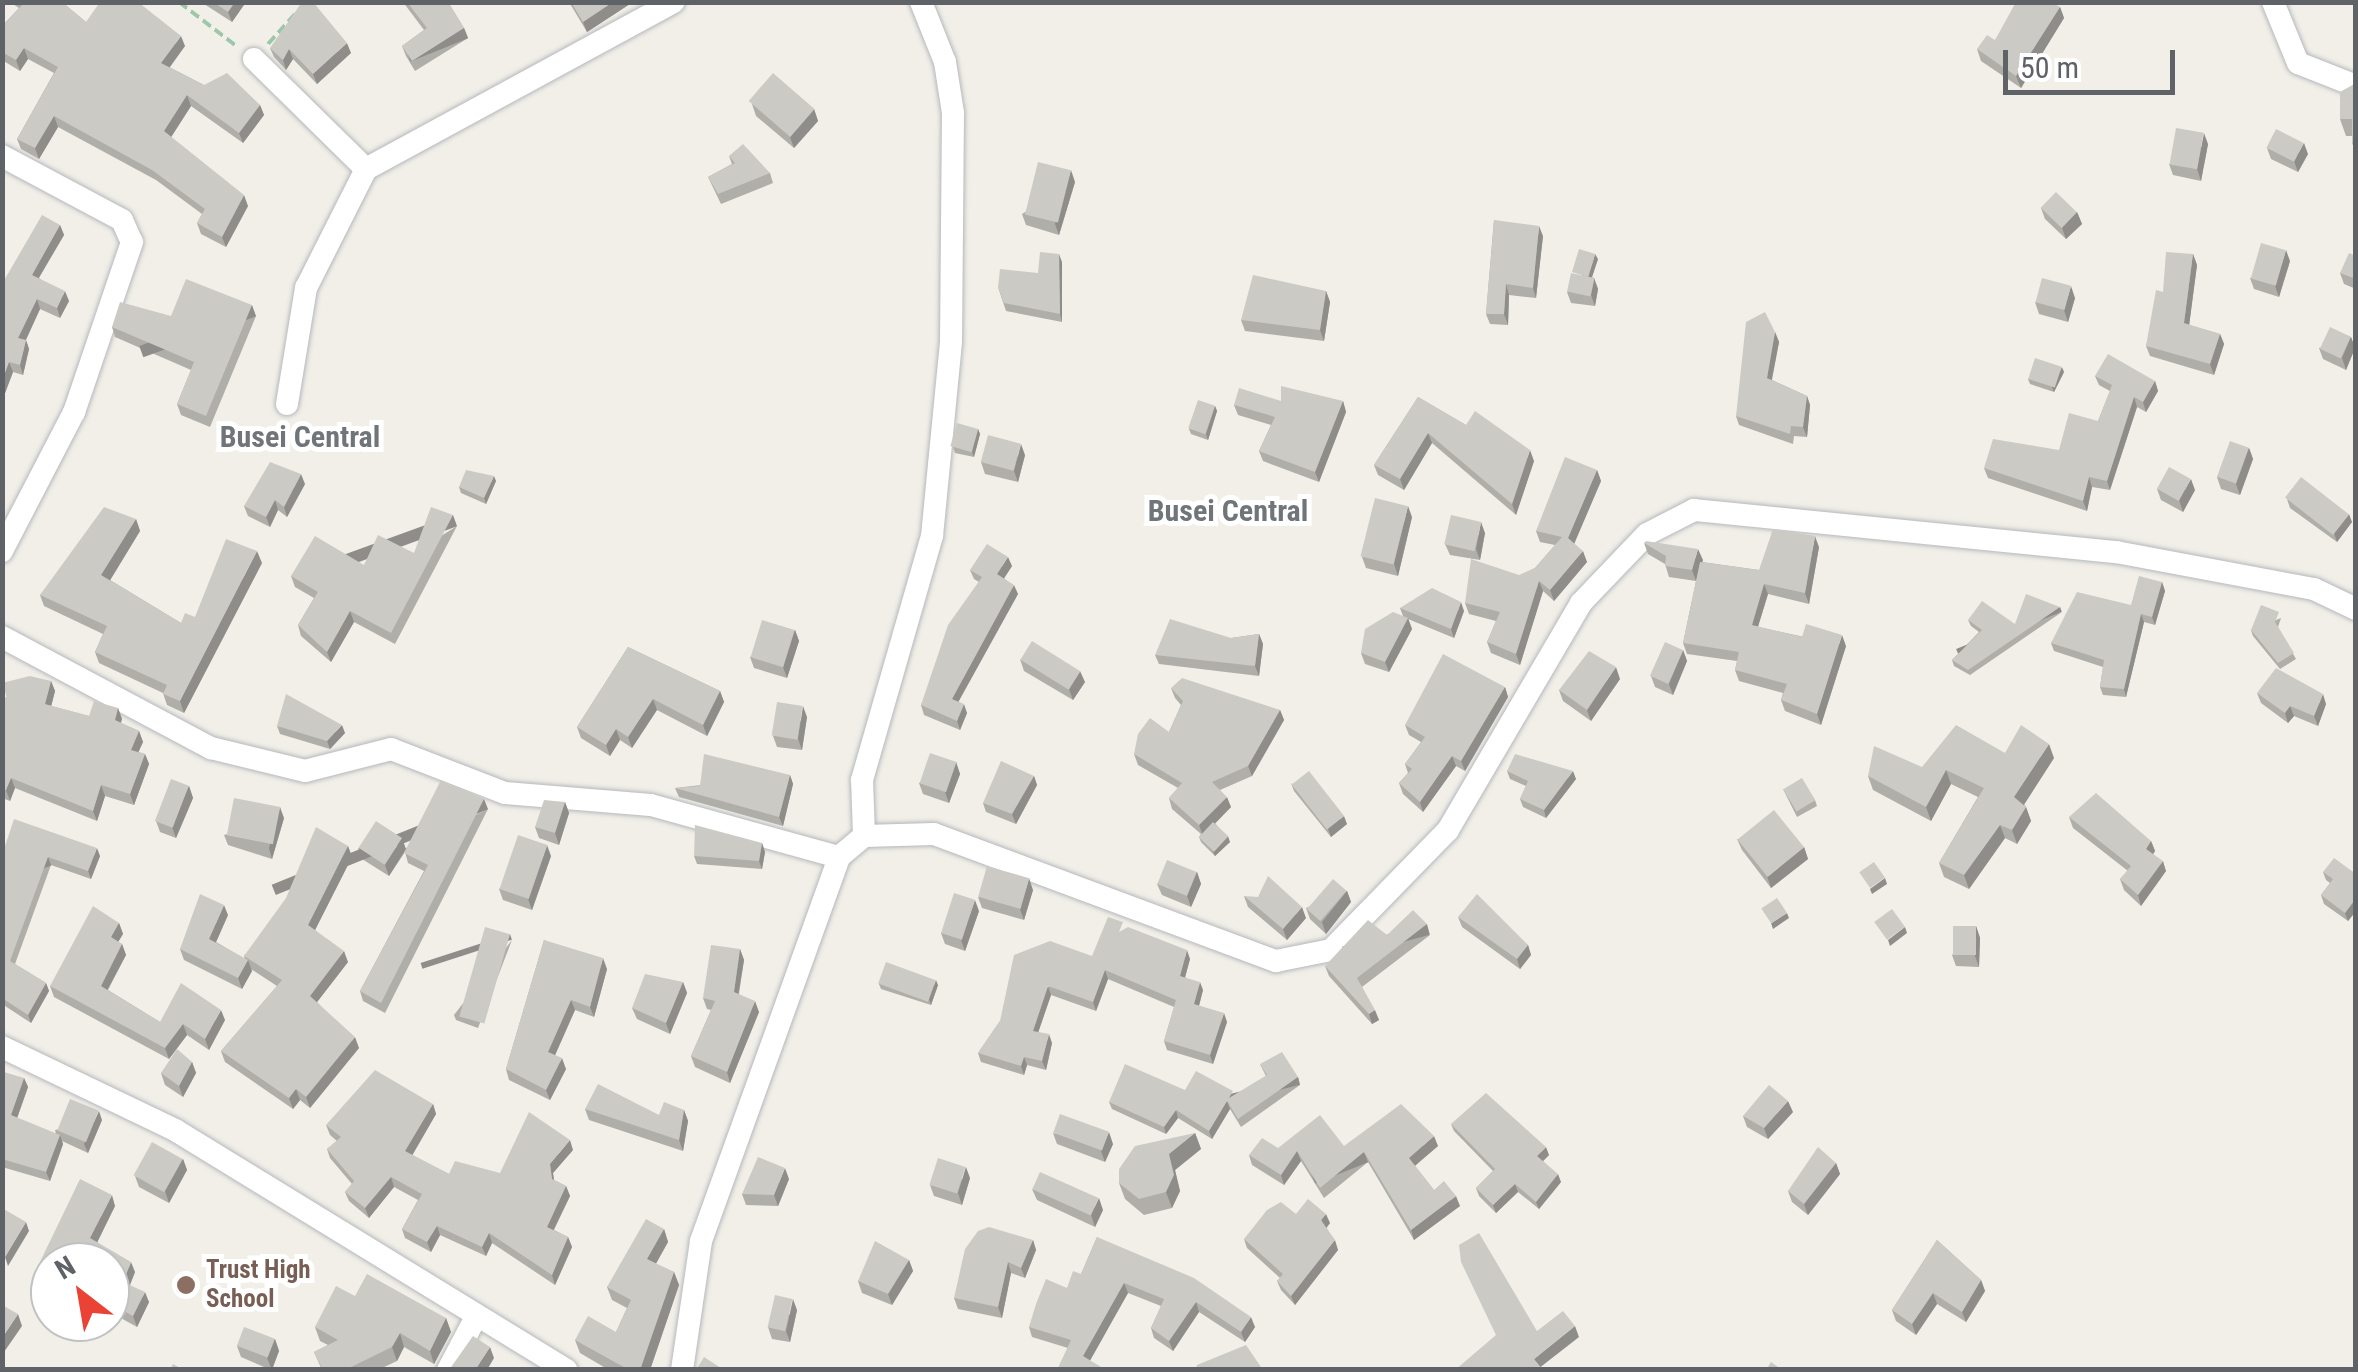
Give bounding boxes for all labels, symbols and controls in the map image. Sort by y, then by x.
scale bar [2008,30,2180,92]
text: 50 m [2020,50,2079,85]
district label: Busei Central [220,419,380,455]
district label: Busei Central [1148,493,1308,529]
north arrow [30,1242,130,1342]
text: N [49,1249,81,1286]
place label: Trust High School [206,1256,311,1315]
marker: Trust High School [175,1274,197,1296]

